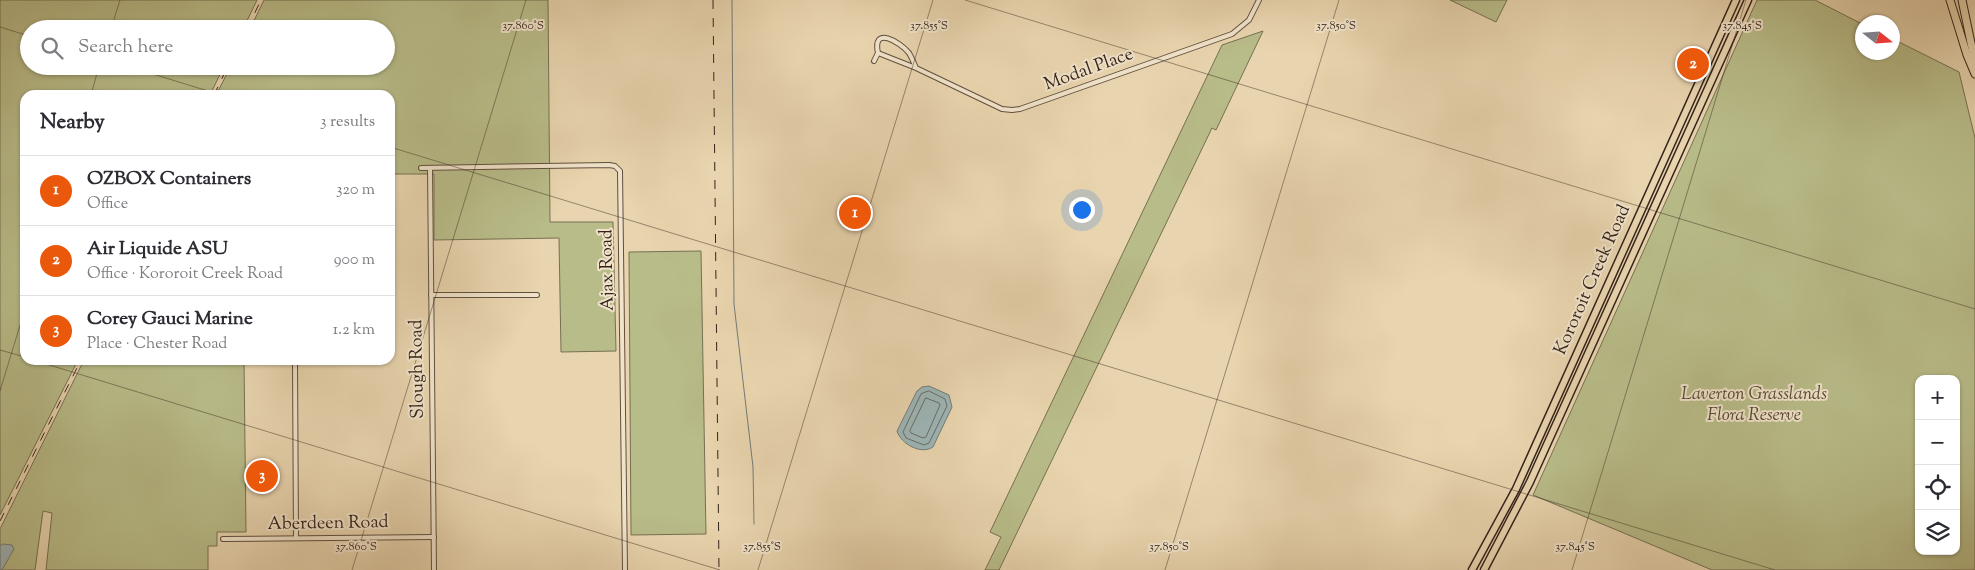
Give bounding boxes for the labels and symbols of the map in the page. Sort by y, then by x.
north arrow [1855,15,1900,60]
text: 37.860°S [502,17,544,35]
text: 37.855°S [910,17,948,35]
text: 37.850°S [1316,17,1356,35]
text: 37.845°S [1722,17,1762,35]
street label: Modal Place [1041,42,1137,98]
pin: 2 [1677,45,1709,83]
pin: 1 [839,194,871,232]
your location [1069,197,1095,223]
street label: Kororoit Creek Road [1548,201,1638,359]
street label: Ajax Road [594,229,622,311]
street label: Slough Road [404,319,432,419]
park label: Laverton Grasslands Flora Reserve [1681,382,1827,429]
pin: 3 [246,457,278,495]
street label: Aberdeen Road [267,510,389,538]
text: 37.860°S [335,538,377,556]
text: 37.855°S [743,538,781,556]
text: 37.850°S [1149,538,1189,556]
text: 37.845°S [1555,538,1595,556]

